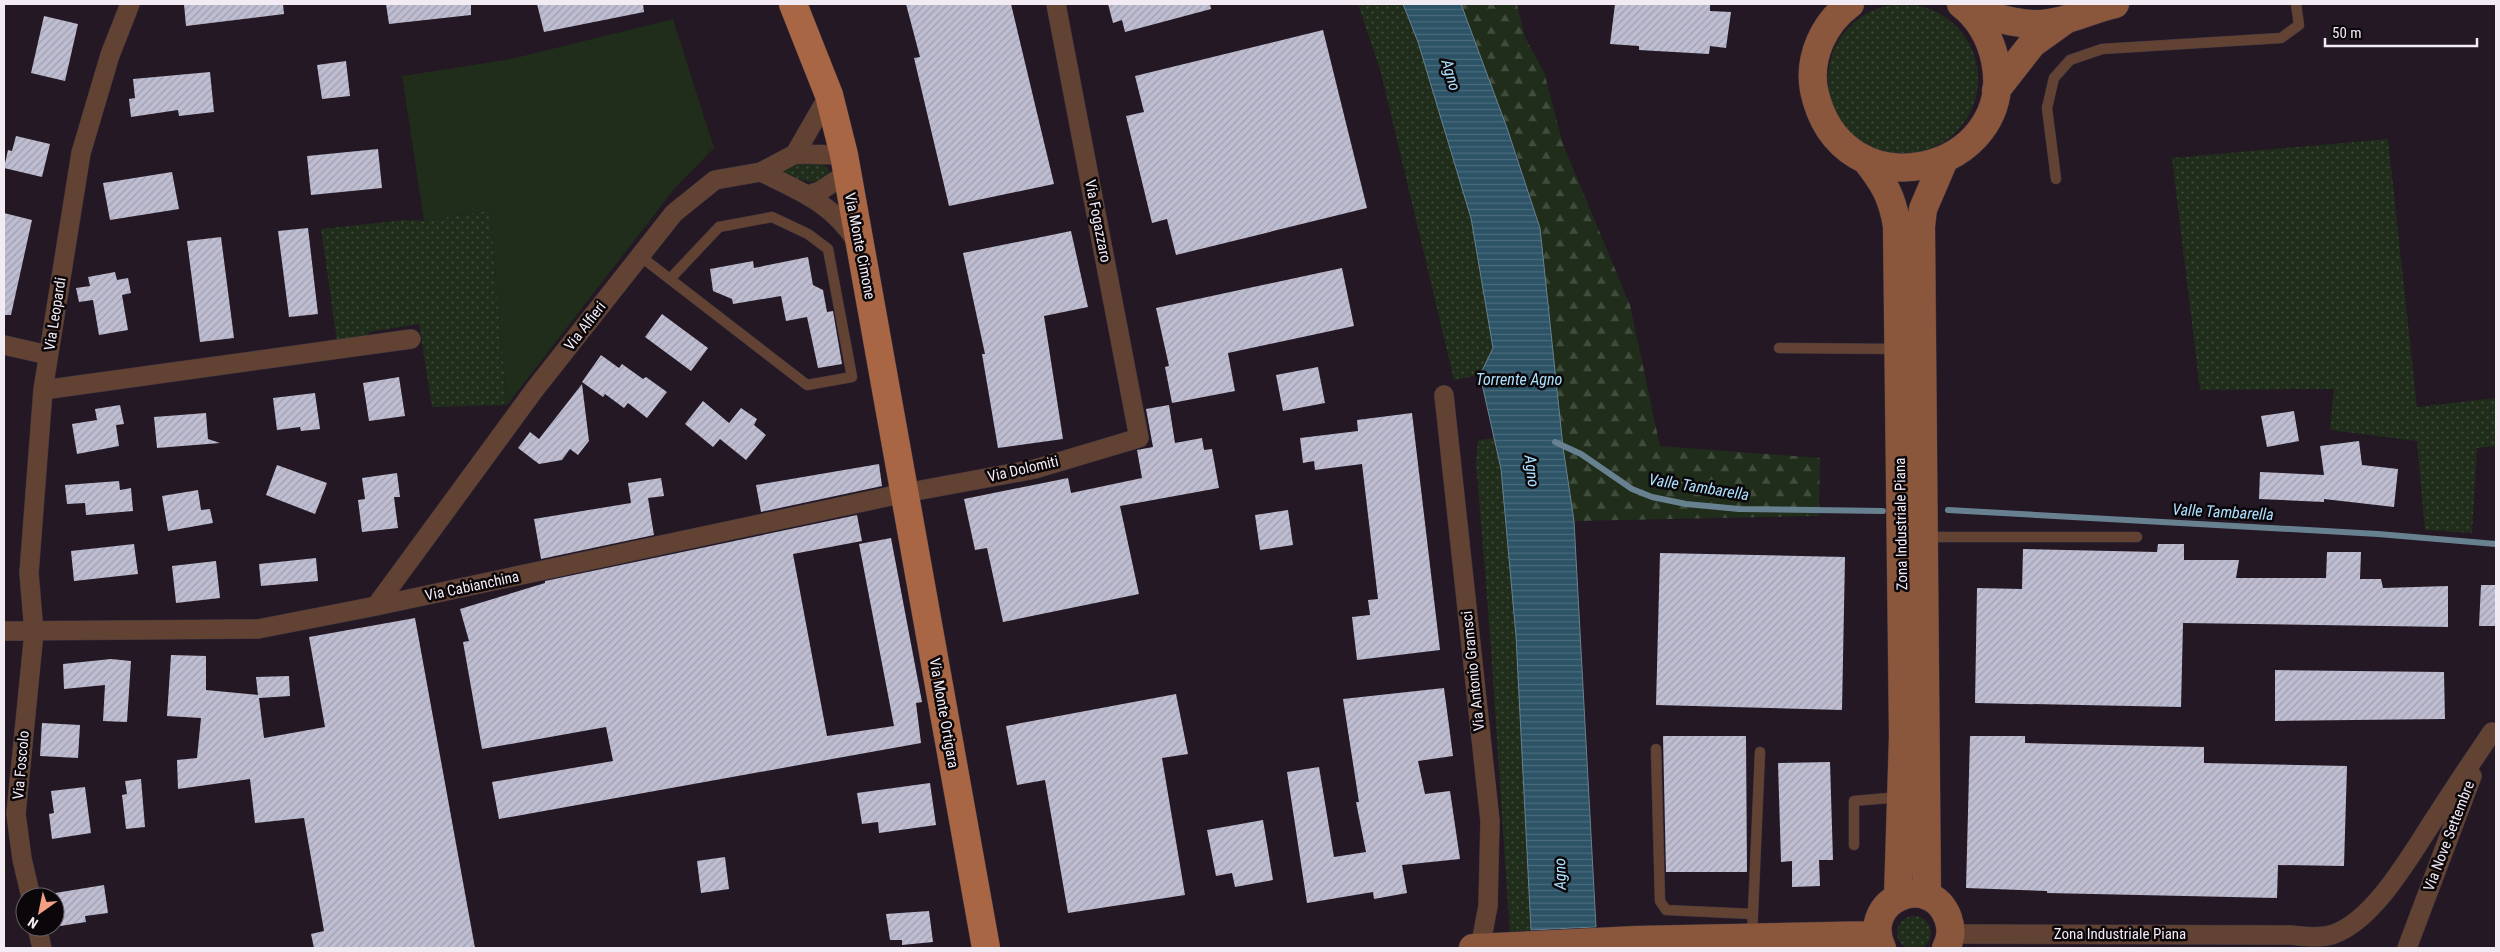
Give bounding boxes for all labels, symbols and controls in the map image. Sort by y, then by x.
scale bar [2325,15,2478,47]
text: 50 m [2332,24,2362,42]
water label: Agno [1437,56,1465,93]
street label: Via Fogazzaro [1081,178,1115,264]
street label: Via Monte Cimone [841,191,879,301]
street label: Via Leopardi [40,276,70,352]
street label: Via Alfieri [560,298,610,354]
water label: Torrente Agno [1476,370,1563,389]
street label: Via Dolomiti [986,452,1060,486]
water label: Agno [1521,453,1543,488]
street label: Zona Industriale Piana [1891,458,1911,590]
water label: Valle Tambarella [1647,470,1751,504]
water label: Valle Tambarella [2172,500,2274,524]
street label: Via Cabianchina [423,567,521,605]
street label: Via Antonio Gramsci [1458,610,1488,732]
street label: Via Monte Ortigara [925,657,963,769]
street label: Via Foscolo [9,730,33,800]
street label: Via Nove Settembre [2420,778,2478,894]
water label: Agno [1550,858,1570,891]
north arrow [15,887,65,937]
text: N [25,914,41,932]
street label: Zona Industriale Piana [2054,925,2186,943]

